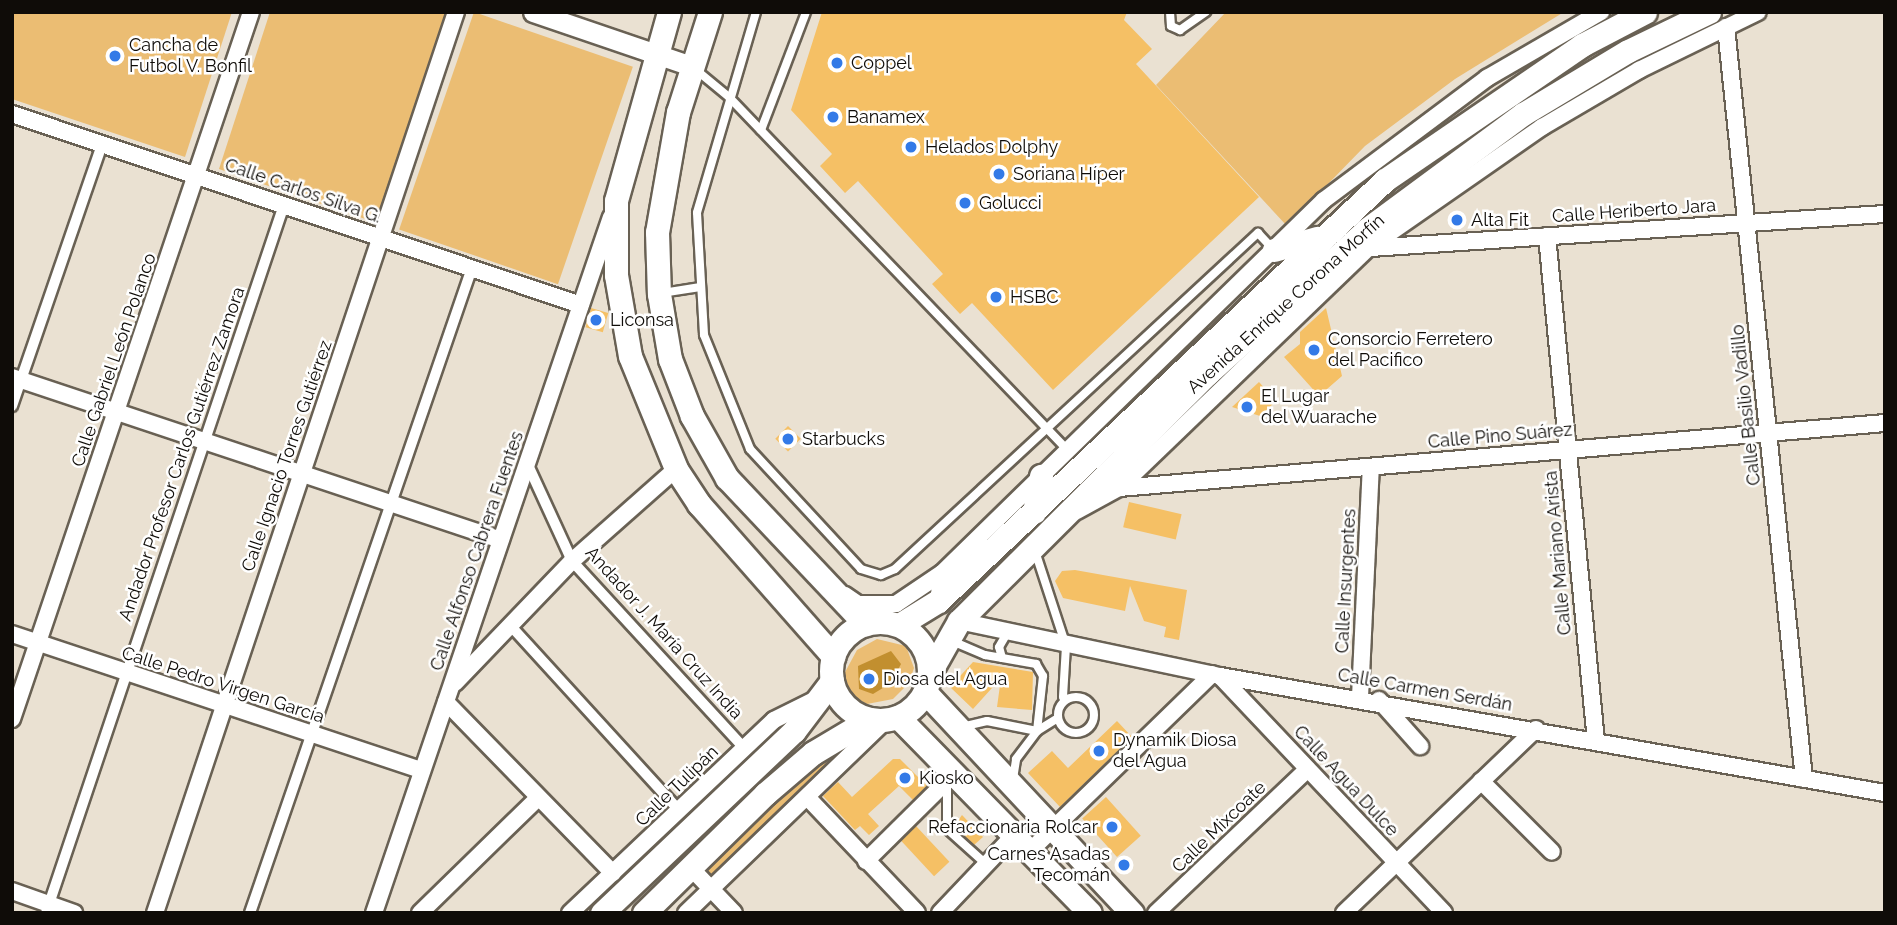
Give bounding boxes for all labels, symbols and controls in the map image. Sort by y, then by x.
place label: Cancha de Futbol V. Bonfil [129,35,253,78]
marker: Cancha de Futbol V. Bonfil [107,48,123,64]
place label: Coppel [851,52,912,74]
marker: Coppel [829,55,845,71]
place label: Banamex [847,106,925,128]
marker: Banamex [825,109,841,125]
place label: Helados Dolphy [925,136,1058,158]
marker: Helados Dolphy [903,139,919,155]
street label: Calle Carlos Silva G. [222,154,384,228]
place label: Soriana Híper [1013,163,1125,185]
marker: Soriana Híper [991,166,1007,182]
place label: Golucci [979,192,1042,214]
street label: Calle Heriberto Jara [1551,194,1717,228]
marker: Golucci [957,195,973,211]
place label: Alta Fit [1471,209,1529,231]
street label: Avenida Enrique Corona Morfín [1183,210,1389,398]
marker: Alta Fit [1449,212,1465,228]
street label: Calle Gabriel León Polanco [67,250,161,470]
street label: Andador Profesor Carlos Gutiérrez Zamora [114,284,250,624]
place label: HSBC [1010,286,1059,308]
marker: HSBC [988,289,1004,305]
place label: Liconsa [610,309,674,331]
marker: Liconsa [588,312,604,328]
street label: Calle Basilio Vadillo [1727,323,1765,487]
place label: Consorcio Ferretero del Pacifico [1328,329,1493,372]
street label: Calle Ignacio Torres Gutiérrez [237,337,337,575]
marker: Consorcio Ferretero del Pacifico [1306,342,1322,358]
place label: El Lugar del Wuarache [1261,386,1378,428]
marker: El Lugar del Wuarache [1239,399,1255,415]
street label: Calle Pino Suárez [1427,419,1573,453]
street label: Calle Alfonso Cabrera Fuentes [426,428,528,674]
place label: Starbucks [802,428,885,450]
marker: Starbucks [780,431,796,447]
street label: Calle Mariano Arista [1540,470,1576,636]
street label: Calle Insurgentes [1331,508,1361,654]
street label: Andador J. María Cruz India [580,542,748,724]
street label: Calle Pedro Virgen García [119,642,327,728]
street label: Calle Carmen Serdán [1336,664,1514,716]
place label: Diosa del Agua [883,668,1008,690]
marker: Diosa del Agua [861,671,877,687]
street label: Calle Agua Dulce [1289,721,1403,841]
place label: Dynamik Diosa del Agua [1113,730,1237,772]
street label: Calle Tulipán [631,741,723,831]
marker: Dynamik Diosa del Agua [1091,743,1107,759]
place label: Kiosko [919,767,974,789]
marker: Kiosko [897,770,913,786]
street label: Calle Mixcoate [1168,777,1270,877]
place label: Refaccionaria Rolcar [928,816,1098,838]
marker: Refaccionaria Rolcar [1104,819,1120,835]
place label: Carnes Asadas Tecomán [987,844,1110,886]
marker: Carnes Asadas Tecomán [1116,857,1132,873]

